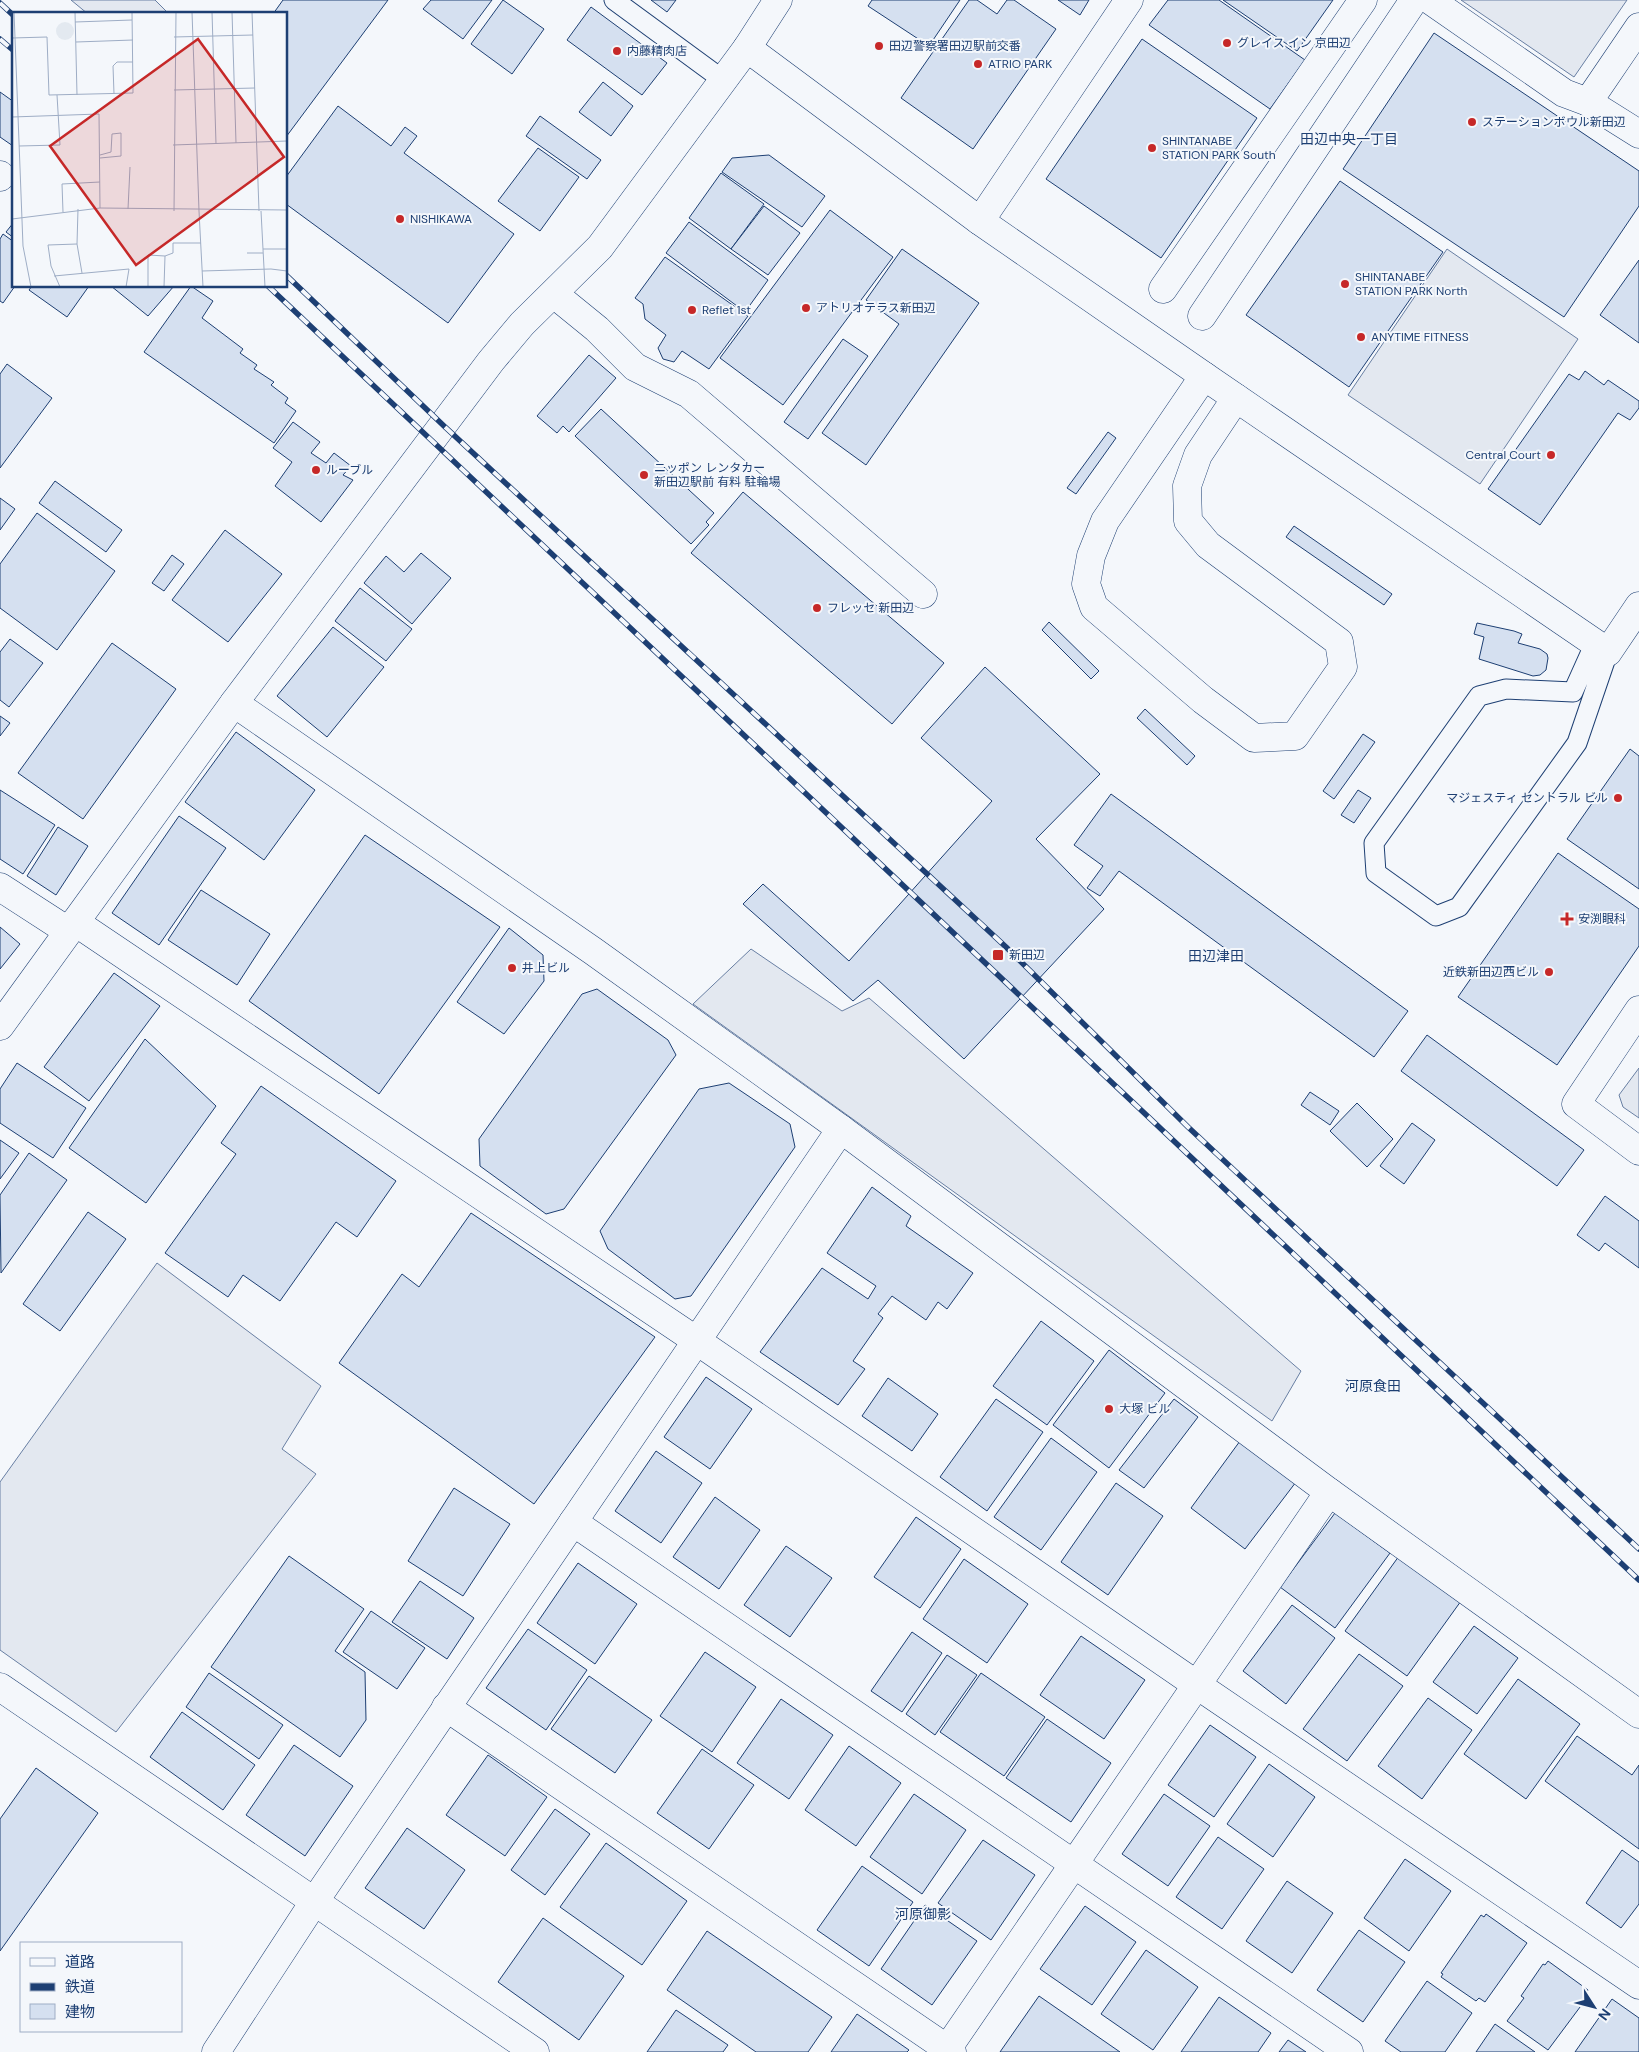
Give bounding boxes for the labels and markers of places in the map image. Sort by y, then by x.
place label: グレイス イン 京田辺 [1237,35,1351,51]
marker: グレイス イン 京田辺 [1221,37,1233,49]
place label: 田辺警察署田辺駅前交番 [889,38,1021,54]
marker: 田辺警察署田辺駅前交番 [873,40,885,52]
place label: 内藤精肉店 [627,43,687,59]
marker: 内藤精肉店 [611,45,623,57]
place label: ATRIO PARK [988,56,1052,72]
marker: ATRIO PARK [972,58,984,70]
place label: ステーションボウル新田辺 [1482,114,1626,130]
marker: ステーションボウル新田辺 [1466,116,1478,128]
place label: SHINTANABE STATION PARK South [1162,133,1276,163]
marker: SHINTANABE STATION PARK South [1146,142,1158,154]
place label: NISHIKAWA [410,211,472,227]
marker: NISHIKAWA [394,213,406,225]
place label: SHINTANABE STATION PARK North [1355,269,1468,299]
marker: SHINTANABE STATION PARK North [1339,278,1351,290]
place label: アトリオテラス新田辺 [816,300,936,316]
place label: Reflet 1st [702,302,751,318]
marker: アトリオテラス新田辺 [800,302,812,314]
marker: Reflet 1st [686,304,698,316]
place label: ANYTIME FITNESS [1371,329,1469,345]
marker: ANYTIME FITNESS [1355,331,1367,343]
place label: Central Court [1465,447,1541,463]
marker: Central Court [1545,449,1557,461]
place label: ニッポン レンタカー 新田辺駅前 有料 駐輪場 [654,460,780,490]
place label: ルーブル [326,462,373,478]
marker: ルーブル [310,464,322,476]
marker: ニッポン レンタカー 新田辺駅前 有料 駐輪場 [638,469,650,481]
place label: フレッセ 新田辺 [827,600,914,616]
marker: フレッセ 新田辺 [811,602,823,614]
place label: マジェスティ セントラル ビル [1446,790,1608,806]
marker: マジェスティ セントラル ビル [1612,792,1624,804]
place label: 安渕眼科 [1578,911,1626,927]
marker: 安渕眼科 [1560,912,1574,926]
place label: 新田辺 [1009,947,1045,963]
marker: 新田辺 [991,948,1005,962]
place label: 井上ビル [522,960,570,976]
marker: 井上ビル [506,962,518,974]
place label: 近鉄新田辺西ビル [1443,964,1539,980]
marker: 近鉄新田辺西ビル [1543,966,1555,978]
place label: 大塚 ビル [1119,1401,1170,1417]
marker: 大塚 ビル [1103,1403,1115,1415]

